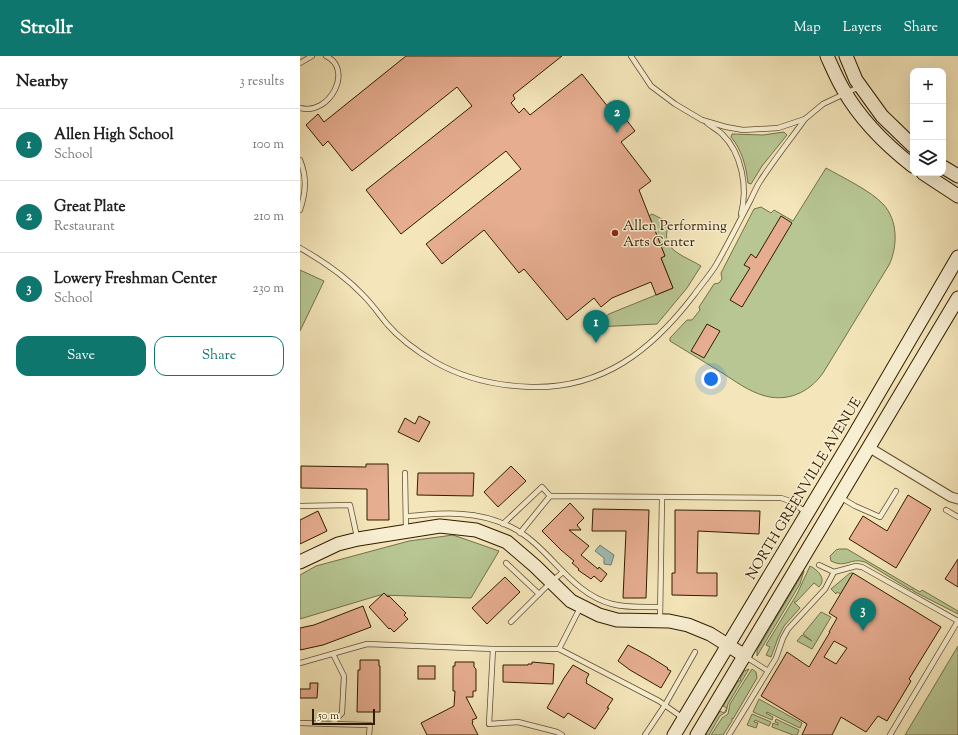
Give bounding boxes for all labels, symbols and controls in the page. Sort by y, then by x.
text: Strollr [20,15,73,42]
text: Map [794,18,821,38]
text: Layers [843,18,881,38]
text: Share [903,18,938,38]
map controls [910,68,946,176]
button: + [910,68,946,104]
text: Nearby [16,70,68,94]
text: 3 results [239,73,284,91]
pin: 2 [604,100,630,133]
button: − [910,104,946,140]
text: Allen High School [54,125,174,146]
text: 1 [27,136,31,154]
text: 100 m [252,136,284,154]
button: layers [910,140,946,176]
text: School [54,146,93,164]
text: Great Plate [54,197,126,218]
text: 2 [26,208,32,226]
text: 210 m [253,208,284,226]
place label: Allen Performing Arts Center [623,217,727,253]
text: Restaurant [54,218,115,236]
marker: Allen Performing Arts Center [610,228,620,238]
text: Lowery Freshman Center [54,269,217,290]
text: 3 [26,280,32,298]
text: 230 m [252,280,284,298]
text: School [54,290,93,308]
pin: 1 [583,310,609,343]
button: Save [16,336,146,376]
button: Share [154,336,284,376]
your location [701,369,721,389]
street label: NORTH GREENVILLE AVENUE [742,393,868,584]
pin: 3 [850,598,876,631]
scale bar [312,707,375,726]
text: 50 m [318,708,339,724]

